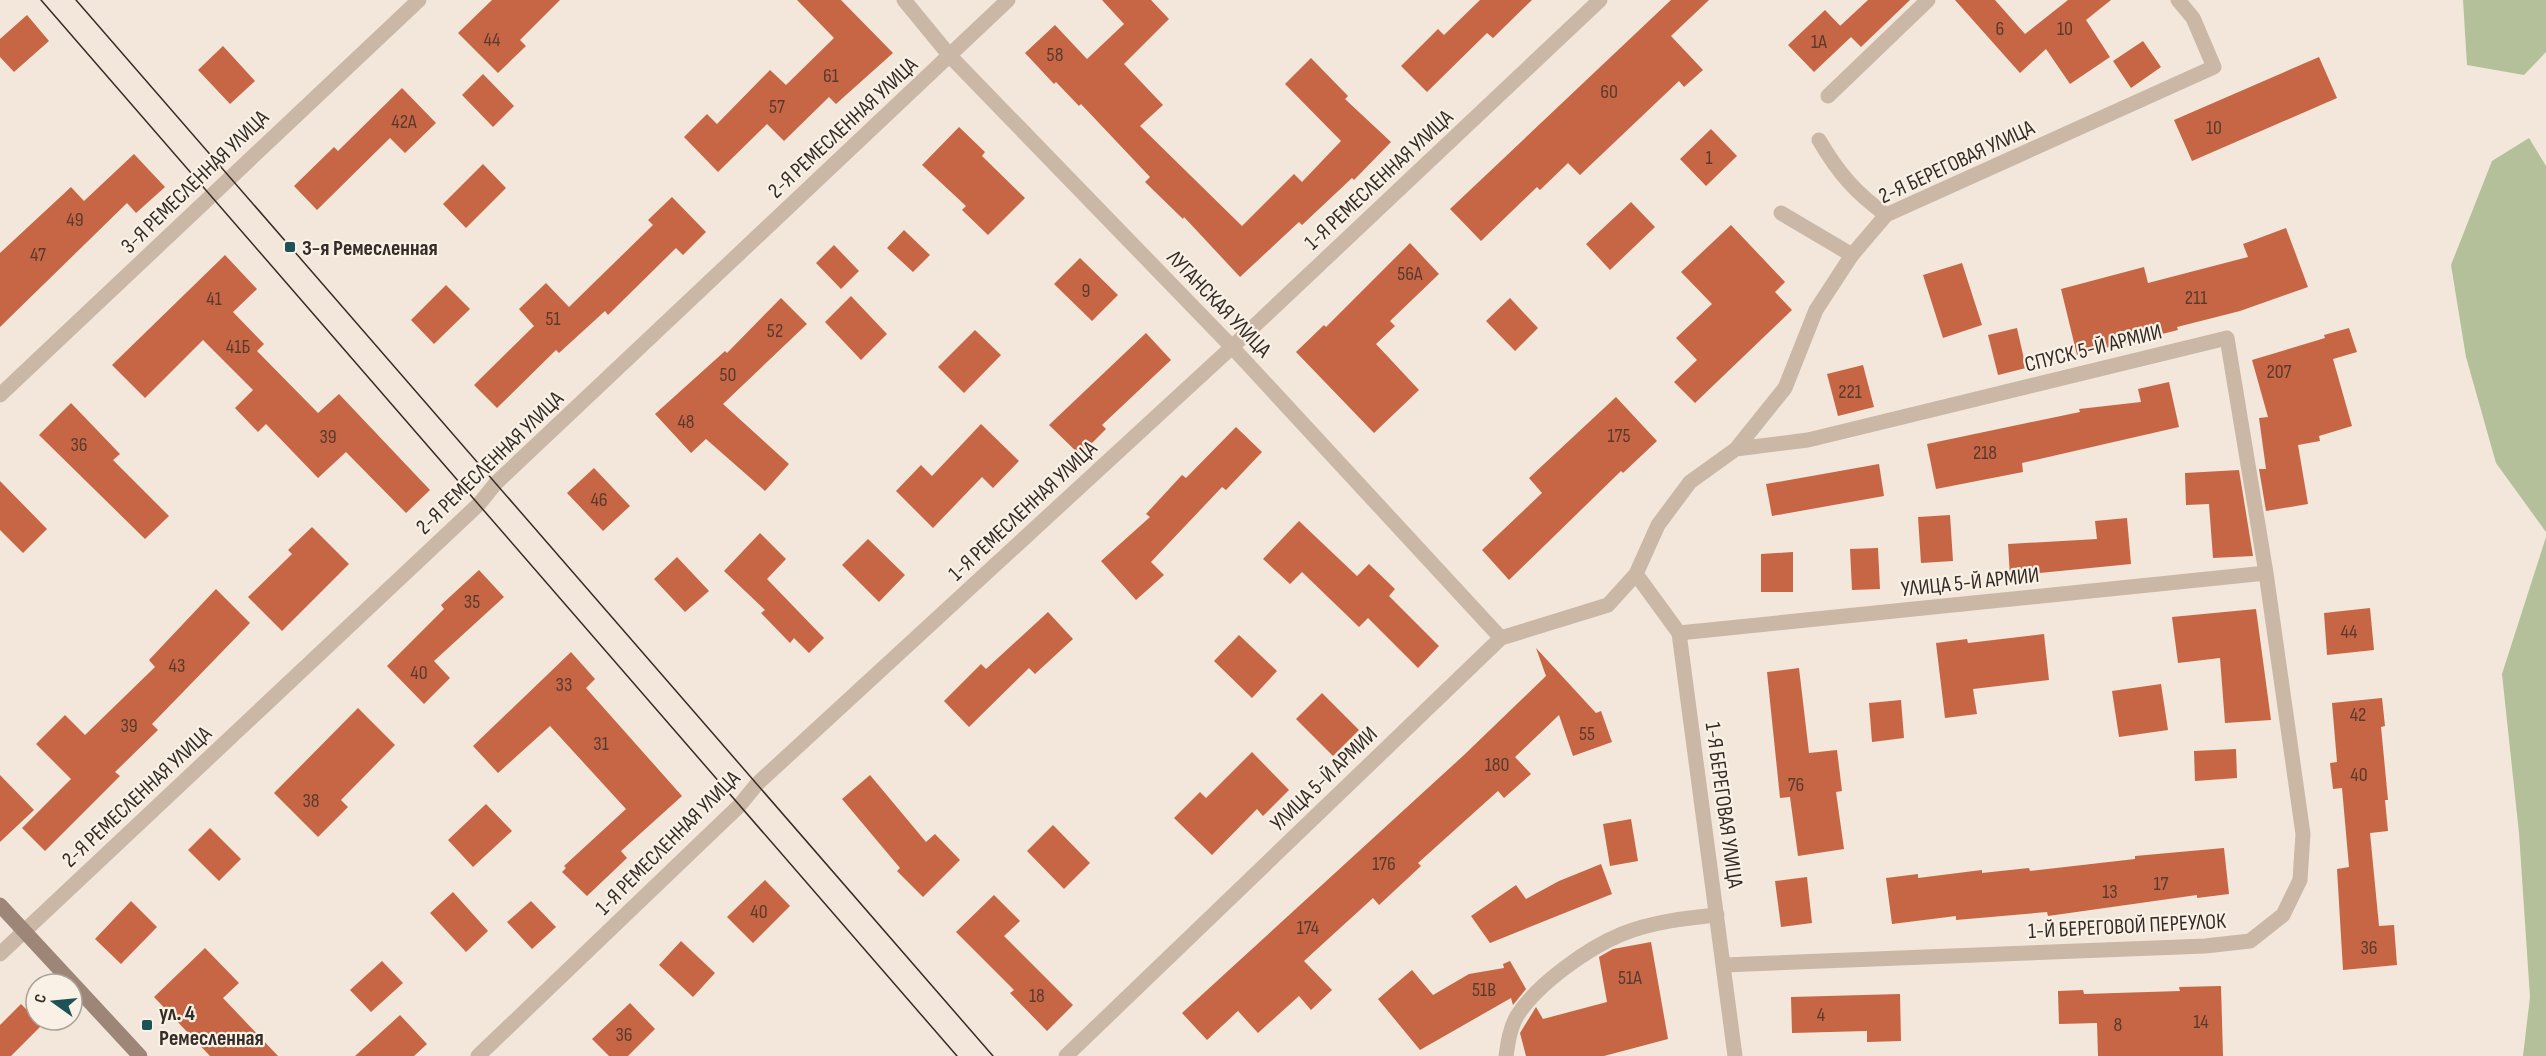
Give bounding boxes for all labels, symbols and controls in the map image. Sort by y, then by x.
house number: 6 [1996,17,2004,41]
house number: 10 [2057,17,2073,41]
house number: 44 [484,28,500,52]
house number: 1А [1811,30,1827,54]
house number: 58 [1047,43,1063,67]
street label: 2-Я РЕМЕСЛЕННАЯ УЛИЦА [763,51,924,204]
house number: 61 [823,64,839,88]
house number: 60 [1600,80,1618,104]
house number: 57 [769,95,785,119]
street label: 3-Я РЕМЕСЛЕННАЯ УЛИЦА [116,104,275,260]
street label: 1-Я РЕМЕСЛЕННАЯ УЛИЦА [1299,104,1459,256]
house number: 42А [391,110,417,134]
street label: 2-Я БЕРЕГОВАЯ УЛИЦА [1875,114,2039,210]
house number: 10 [2206,116,2222,140]
house number: 1 [1706,146,1713,170]
house number: 49 [66,208,84,232]
place label: 3-я Ремесленная [302,235,438,262]
marker: 3-я Ремесленная [283,240,297,254]
house number: 47 [30,243,46,267]
street label: ЛУГАНСКАЯ УЛИЦА [1160,244,1277,364]
house number: 56А [1397,262,1423,286]
house number: 9 [1082,279,1090,303]
house number: 211 [2185,286,2207,310]
house number: 41 [206,287,222,311]
house number: 51 [545,307,561,331]
street label: СПУСК 5-Й АРМИИ [2022,318,2165,379]
house number: 52 [767,319,783,343]
house number: 41Б [226,335,250,359]
house number: 207 [2266,360,2292,384]
house number: 50 [720,363,736,387]
house number: 221 [1838,380,1862,404]
street label: 2-Я РЕМЕСЛЕННАЯ УЛИЦА [411,385,570,540]
house number: 48 [677,410,695,434]
house number: 175 [1608,424,1630,448]
house number: 39 [319,425,337,449]
house number: 36 [70,433,88,457]
street label: 1-Я РЕМЕСЛЕННАЯ УЛИЦА [943,435,1103,587]
house number: 218 [1973,441,1997,465]
house number: 46 [590,488,608,512]
street label: УЛИЦА 5-Й АРМИИ [1900,562,2041,603]
house number: 35 [464,590,480,614]
house number: 44 [2341,620,2357,644]
house number: 43 [169,654,185,678]
house number: 40 [410,661,428,685]
house number: 33 [556,673,572,697]
house number: 42 [2350,703,2366,727]
house number: 39 [120,714,138,738]
street label: 2-Я РЕМЕСЛЕННАЯ УЛИЦА [57,720,218,873]
street label: УЛИЦА 5-Й АРМИИ [1265,721,1383,837]
street label: 1-Я БЕРЕГОВАЯ УЛИЦА [1699,721,1749,890]
house number: 55 [1579,722,1595,746]
house number: 31 [593,732,609,756]
house number: 180 [1485,753,1509,777]
house number: 40 [2350,763,2368,787]
street label: 1-Я РЕМЕСЛЕННАЯ УЛИЦА [590,765,746,921]
house number: 76 [1788,773,1804,797]
house number: 38 [302,789,320,813]
house number: 176 [1372,852,1396,876]
house number: 17 [2154,872,2168,896]
house number: 13 [2102,880,2118,904]
house number: 40 [750,900,768,924]
street label: 1-Й БЕРЕГОВОЙ ПЕРЕУЛОК [2028,908,2227,945]
house number: 174 [1297,916,1319,940]
house number: 36 [2360,936,2378,960]
house number: 51А [1618,966,1642,990]
north arrow [24,972,84,1032]
house number: 51В [1472,978,1496,1002]
house number: 18 [1029,984,1045,1008]
text: С [31,992,51,1005]
place label: ул. 4 Ремесленная [159,1000,264,1052]
house number: 4 [1817,1003,1825,1027]
house number: 14 [2193,1010,2209,1034]
house number: 8 [2114,1013,2122,1037]
marker: ул. 4 Ремесленная [140,1018,154,1032]
house number: 36 [615,1023,633,1047]

